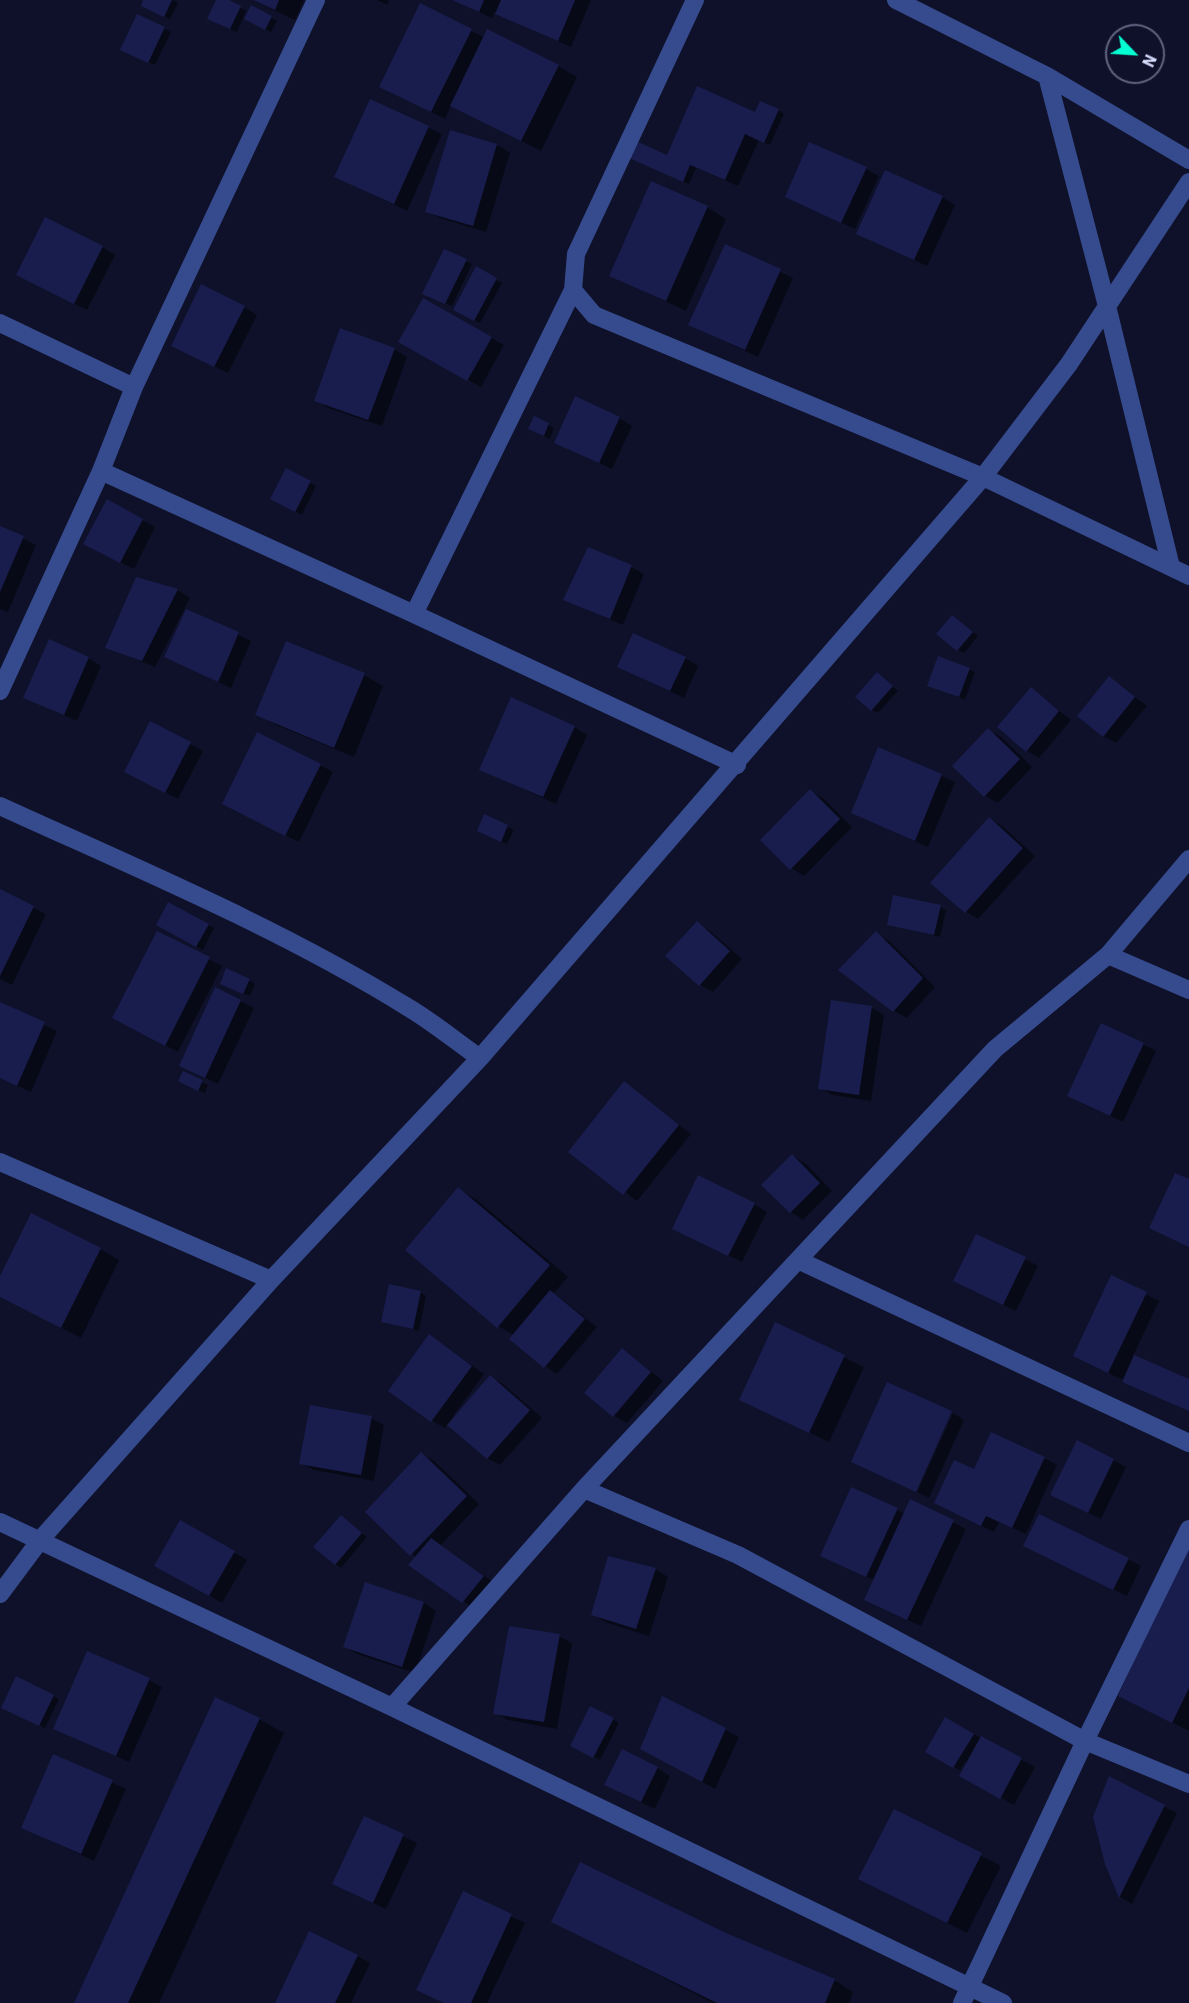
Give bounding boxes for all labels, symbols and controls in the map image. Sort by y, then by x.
north arrow [1105,24,1165,84]
text: N [1138,51,1161,70]

